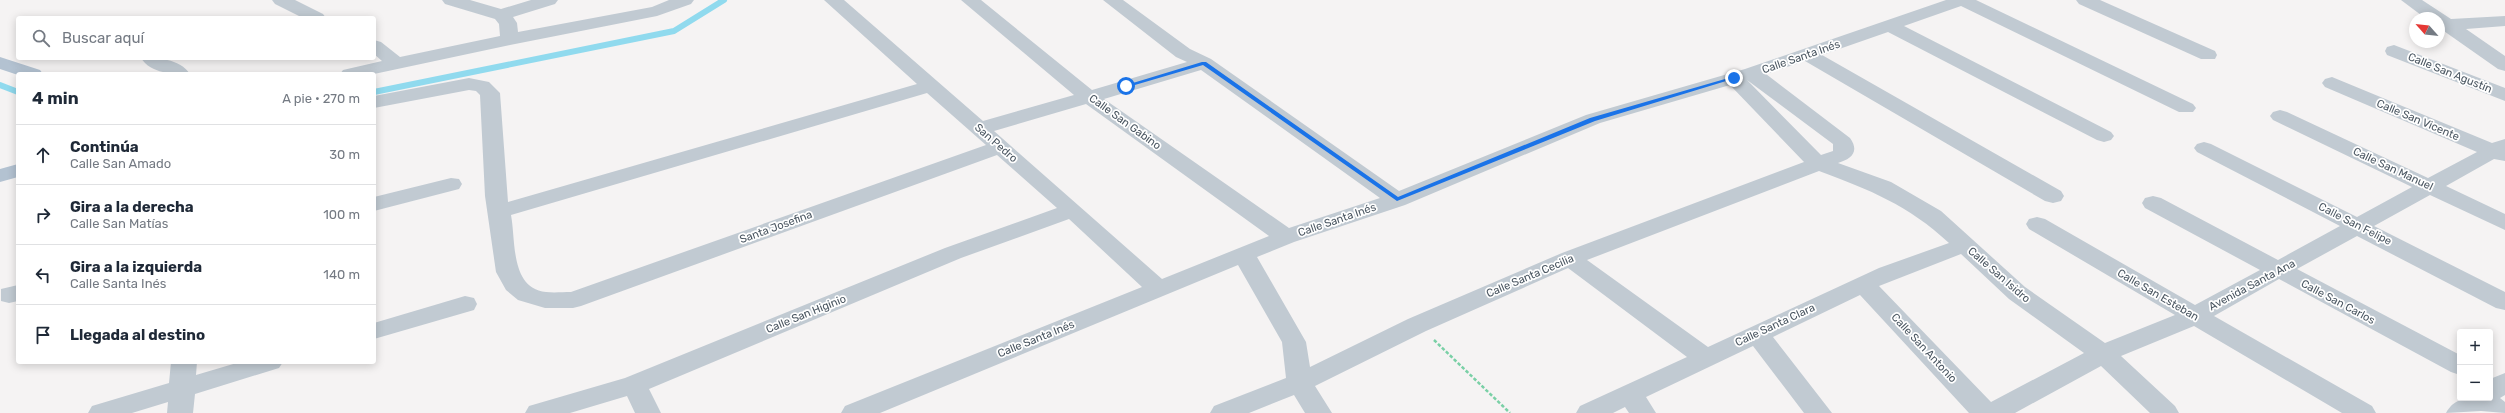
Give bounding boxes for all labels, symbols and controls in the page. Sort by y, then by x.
north arrow [2409,12,2445,48]
search box [16,16,376,60]
icon: search [30,27,52,49]
text: Buscar aquí [62,29,144,47]
street label: Calle Santa Inés [1760,37,1842,76]
street label: Calle San Agustín [2406,50,2494,96]
route end [1725,69,1743,87]
route start [1117,77,1135,95]
text: 4 min [32,88,79,108]
text: A pie · 270 m [282,91,360,106]
street label: Calle San Gabino [1087,92,1163,152]
street label: Calle San Vicente [2375,97,2461,143]
street label: San Pedro [972,121,1020,165]
text: Continúa [70,138,139,156]
icon: ahead [32,144,54,166]
street label: Calle San Manuel [2351,145,2435,193]
text: 30 m [329,147,360,162]
text: Calle San Amado [70,156,171,171]
text: Gira a la derecha [70,198,194,216]
street label: Calle Santa Inés [1296,200,1378,239]
street label: Calle San Felipe [2316,200,2394,248]
icon: right [32,204,54,226]
text: 100 m [323,207,360,222]
street label: Santa Josefina [738,208,814,246]
text: Calle San Matías [70,216,168,231]
street label: Calle San Isidro [1965,244,2033,306]
street label: Calle Santa Cecilia [1484,252,1576,300]
street label: Avenida Santa Ana [2207,257,2297,313]
text: Gira a la izquierda [70,258,202,276]
icon: left [32,264,54,286]
street label: Calle San Esteban [2115,266,2201,324]
text: 140 m [323,267,360,282]
text: Calle Santa Inés [70,276,166,291]
street label: Calle San Carlos [2299,277,2378,327]
street label: Calle San Higinio [764,292,848,336]
street label: Calle Santa Clara [1733,301,1817,349]
street label: Calle San Antonio [1889,311,1959,385]
street label: Calle Santa Inés [996,318,1077,360]
icon: arrive [32,324,54,346]
text: Llegada al destino [70,326,205,344]
map controls [2457,329,2493,401]
button: + [2457,329,2493,365]
button: − [2457,365,2493,401]

